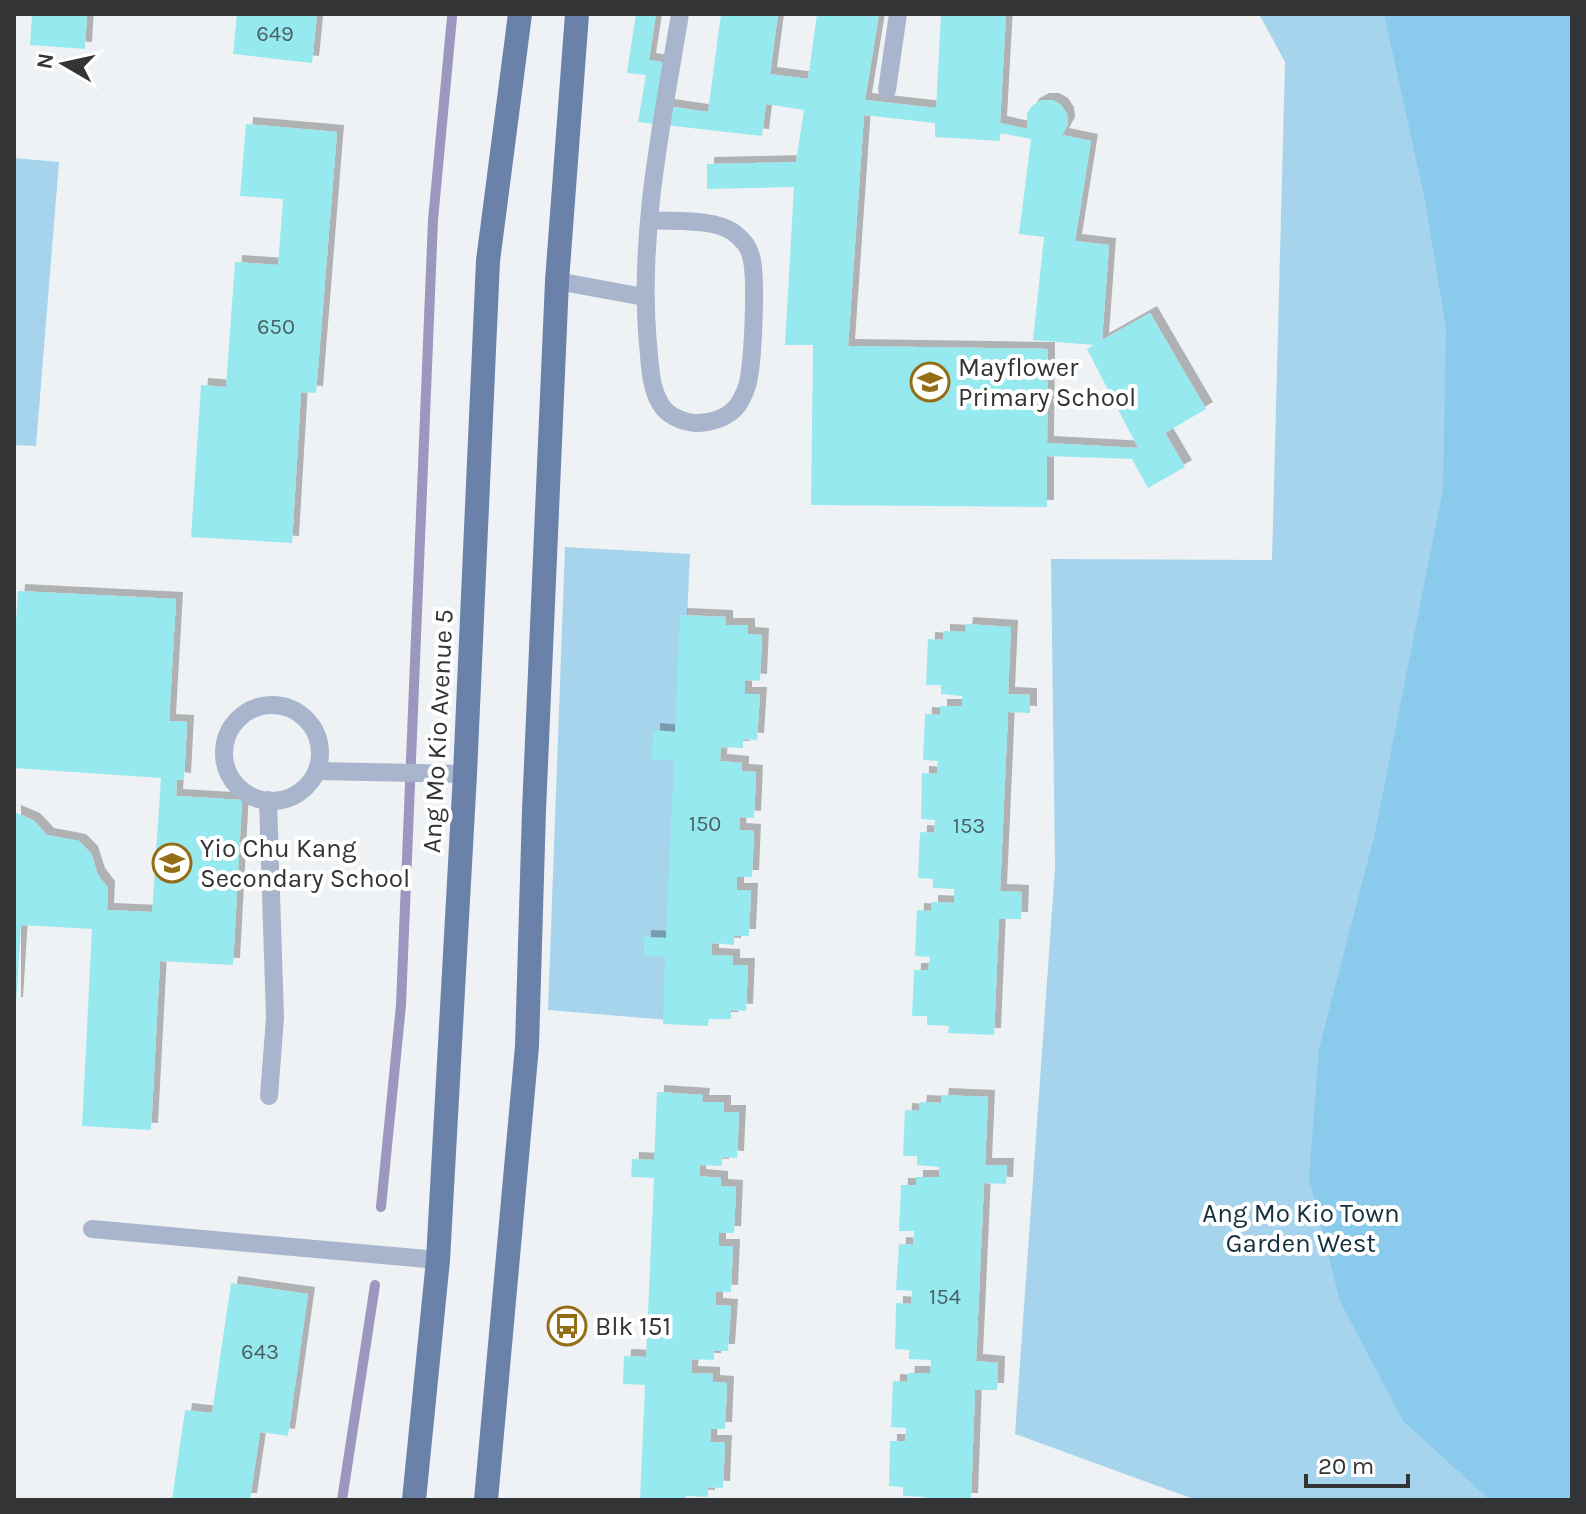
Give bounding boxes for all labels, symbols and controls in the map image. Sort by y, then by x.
house number: 649 [256,21,294,47]
north arrow [24,24,104,104]
text: N [31,51,59,71]
house number: 650 [257,314,295,340]
place label: Mayflower Primary School [958,352,1136,413]
school or university icon: Mayflower Primary School [909,361,951,403]
street label: Ang Mo Kio Avenue 5 [416,608,460,854]
house number: 150 [689,811,721,837]
house number: 153 [953,813,985,839]
place label: Yio Chu Kang Secondary School [200,833,410,894]
school or university icon: Yio Chu Kang Secondary School [151,842,193,884]
park label: Ang Mo Kio Town Garden West [1202,1198,1400,1259]
house number: 154 [929,1284,961,1310]
bus stop icon: Blk 151 [546,1305,588,1347]
place label: Blk 151 [595,1311,671,1342]
house number: 643 [241,1339,279,1365]
scale bar [1306,1438,1408,1488]
text: 20 m [1318,1452,1374,1480]

